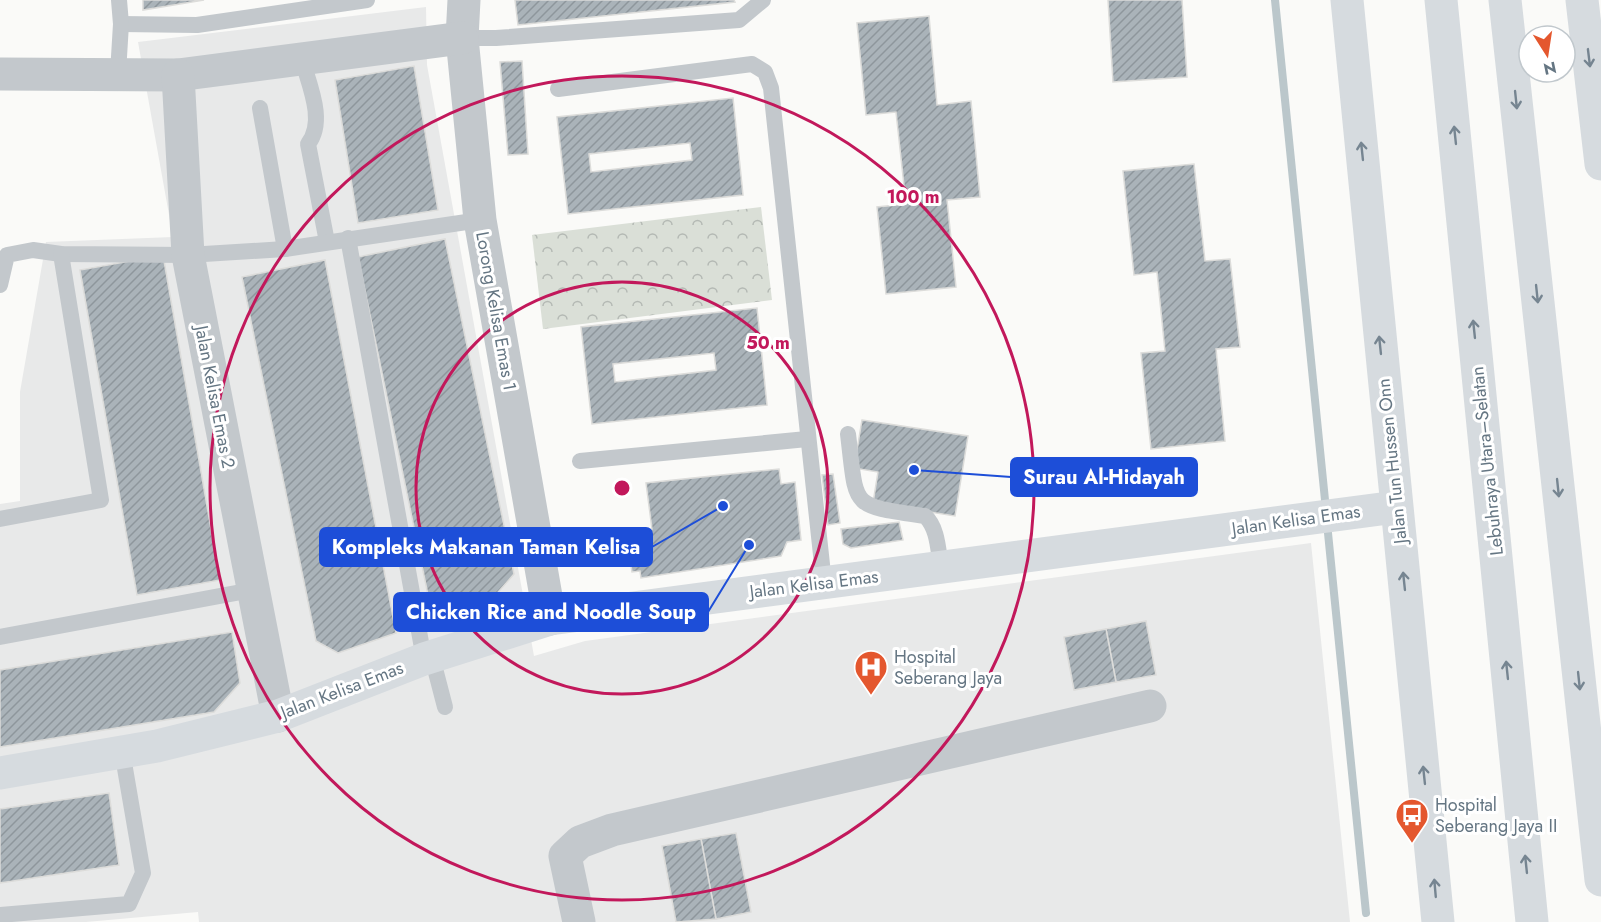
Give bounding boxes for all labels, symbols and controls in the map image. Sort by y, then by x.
north arrow [1517,24,1577,84]
one-way arrow [1584,48,1595,68]
text: N [1541,56,1559,81]
one-way arrow [1511,89,1522,109]
one-way arrow [1449,126,1460,146]
one-way arrow [1356,142,1367,162]
text: 100 m [886,184,940,210]
street label: Lorong Kelisa Emas 1 [469,229,523,393]
one-way arrow [1532,283,1543,303]
one-way arrow [1468,320,1479,340]
street label: Jalan Kelisa Emas 2 [188,321,242,471]
text: 50 m [746,330,790,356]
one-way arrow [1374,336,1385,356]
street label: Lebuhraya Utara–Selatan [1464,365,1510,557]
street label: Jalan Tun Hussen Onn [1370,377,1414,547]
callout: Surau Al-Hidayah [1011,458,1197,496]
text: Surau Al-Hidayah [1023,463,1185,492]
one-way arrow [1553,477,1564,497]
centre of rings [612,478,632,498]
street label: Jalan Kelisa Emas [1228,498,1362,542]
callout: Kompleks Makanan Taman Kelisa [320,528,652,566]
text: Kompleks Makanan Taman Kelisa [332,533,640,562]
street label: Jalan Kelisa Emas [746,563,880,605]
one-way arrow [1398,572,1409,592]
callout: Chicken Rice and Noodle Soup [394,593,708,631]
text: Chicken Rice and Noodle Soup [406,598,696,627]
place label: Hospital Seberang Jaya [894,644,1002,691]
hospital icon: Hospital Seberang Jaya [853,649,889,696]
street label: Jalan Kelisa Emas [275,655,407,726]
one-way arrow [1501,660,1512,680]
one-way arrow [1574,671,1585,691]
one-way arrow [1418,766,1429,786]
place label: Hospital Seberang Jaya II [1435,792,1557,839]
bus stop icon: Hospital Seberang Jaya II [1394,797,1430,844]
one-way arrow [1520,854,1531,874]
one-way arrow [1429,879,1440,899]

